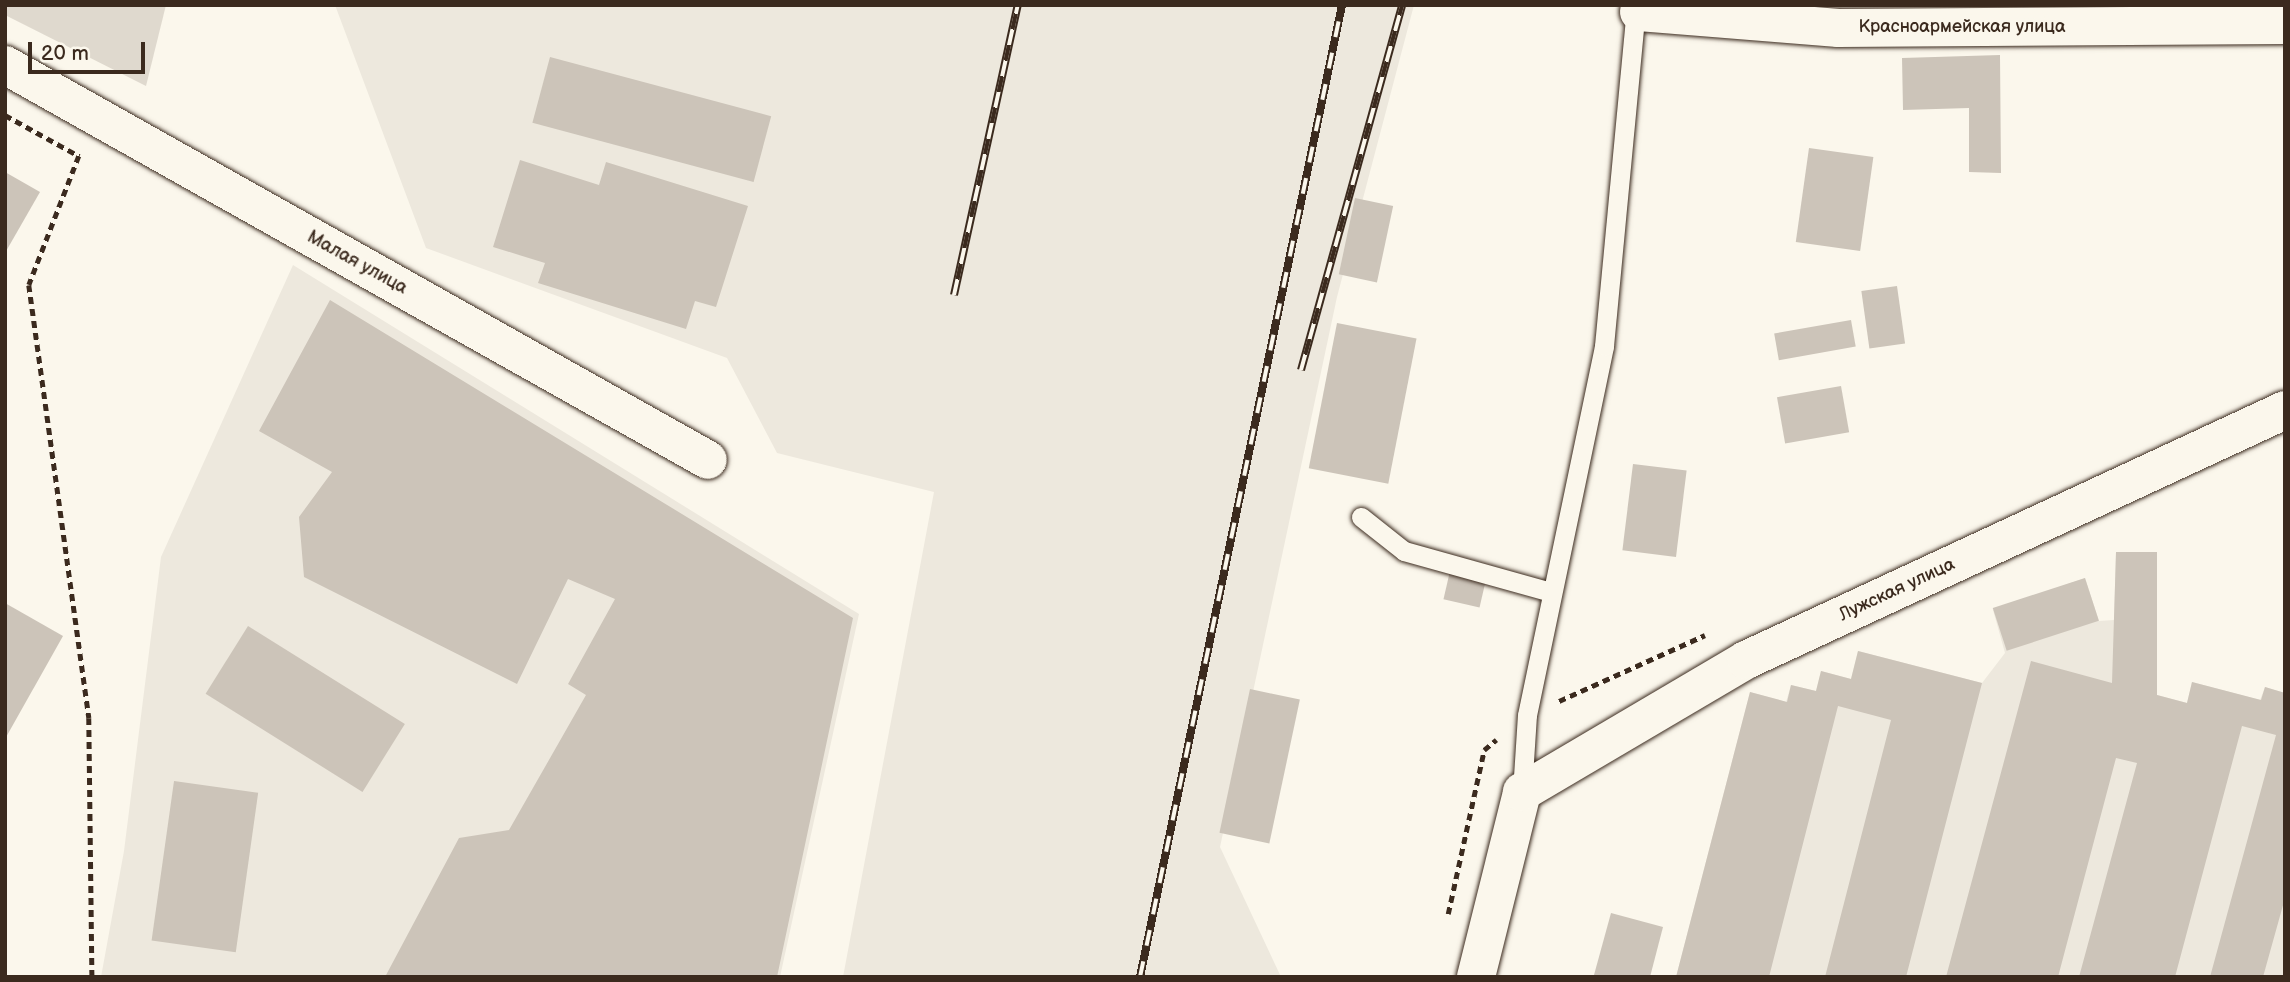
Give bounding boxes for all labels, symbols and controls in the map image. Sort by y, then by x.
street label: Красноармейская улица [1858,16,2066,38]
scale bar [32,28,149,72]
text: 20 m [41,41,89,66]
street label: Малая улица [303,227,411,299]
street label: Лужская улица [1836,554,1958,626]

